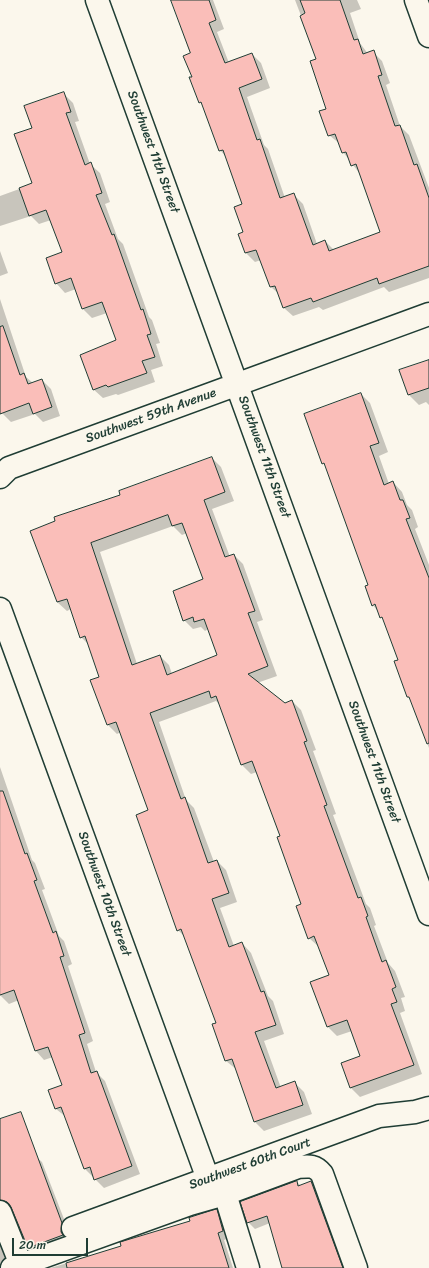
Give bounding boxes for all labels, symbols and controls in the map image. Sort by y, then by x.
street label: Southwest 11th Street [124,89,182,215]
street label: Southwest 59th Avenue [84,385,218,447]
street label: Southwest 11th Street [235,394,293,520]
street label: Southwest 11th Street [345,699,403,825]
street label: Southwest 10th Street [74,829,134,959]
street label: Southwest 60th Court [187,1135,313,1193]
scale bar [14,1230,90,1256]
text: 20 m [19,1234,46,1256]

